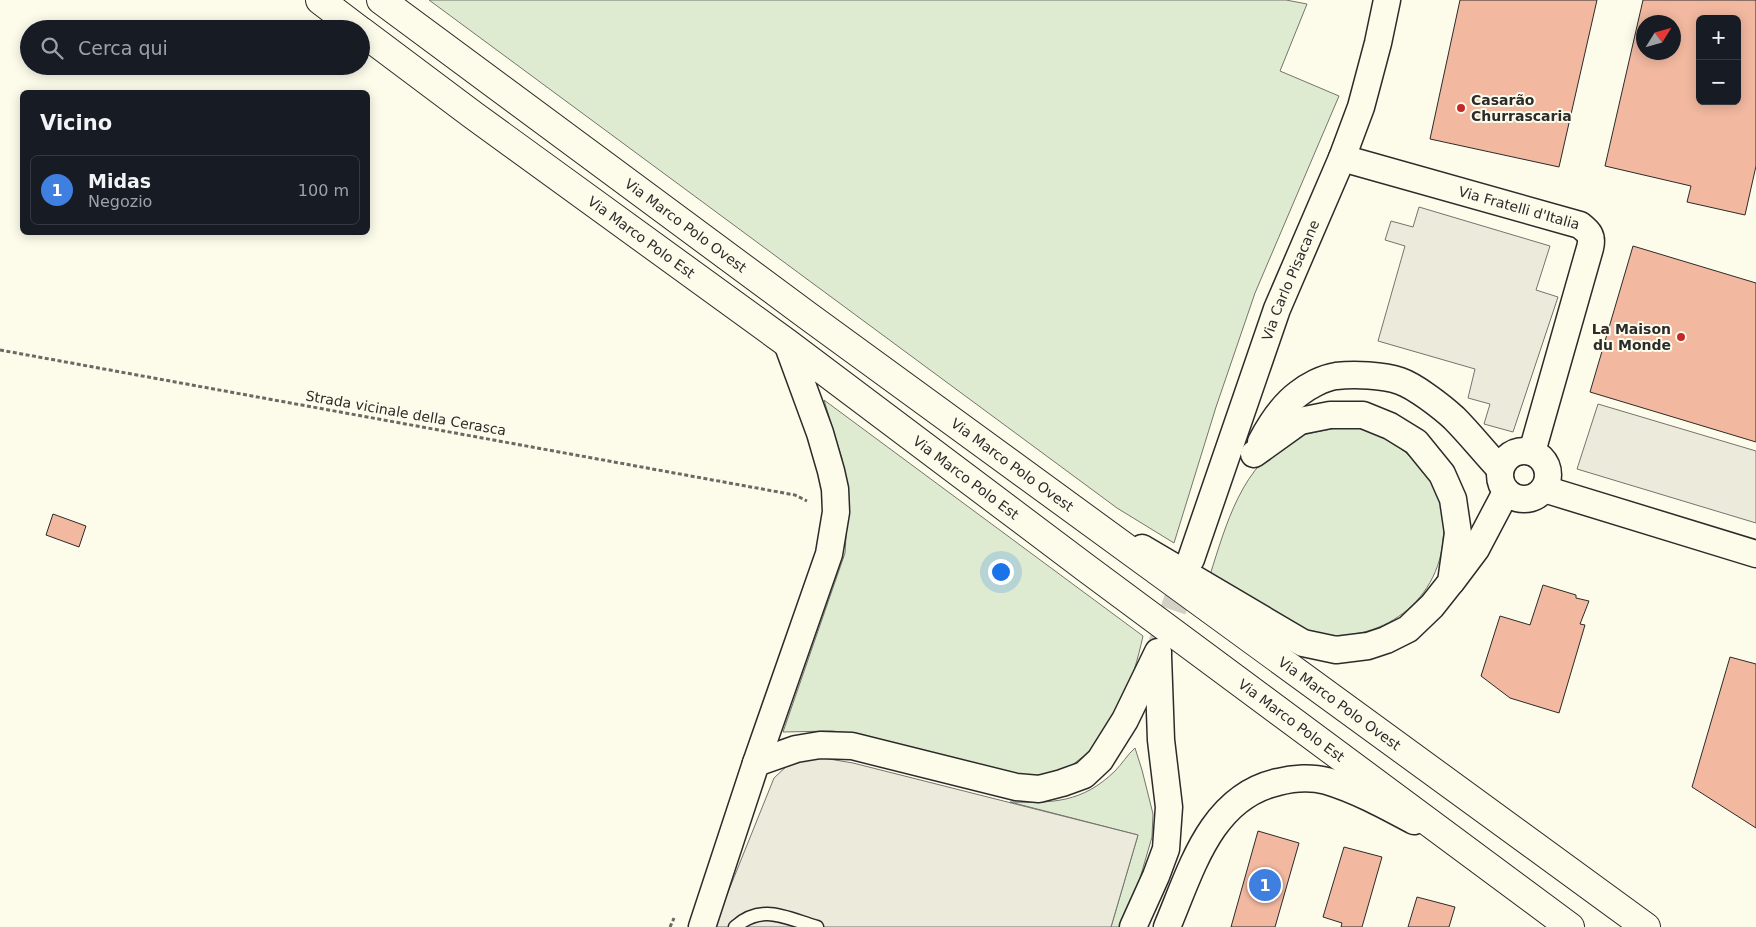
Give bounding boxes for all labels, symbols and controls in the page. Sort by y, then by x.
north arrow [1636,15,1681,60]
map controls [1696,15,1741,105]
button: + [1696,15,1741,60]
search box [20,20,370,75]
icon: search [38,34,66,62]
text: Cerca qui [78,37,168,59]
button: − [1696,60,1741,105]
place label: Casarão Churrascaria [1471,92,1572,124]
marker: Casarão Churrascaria [1455,102,1467,114]
text: Vicino [40,111,112,135]
text: Midas [88,170,151,192]
street label: Via Marco Polo Ovest [622,175,750,276]
text: 1 [51,181,63,200]
text: 100 m [298,181,349,200]
street label: Via Fratelli d'Italia [1457,183,1582,233]
text: Negozio [88,192,152,211]
street label: Via Marco Polo Est [585,193,698,282]
street label: Via Carlo Pisacane [1259,218,1322,343]
place label: La Maison du Monde [1592,321,1671,353]
marker: La Maison du Monde [1675,331,1687,343]
street label: Strada vicinale della Cerasca [304,387,508,439]
street label: Via Marco Polo Ovest [948,415,1077,515]
street label: Via Marco Polo Est [910,433,1022,523]
your location [988,559,1014,585]
street label: Via Marco Polo Ovest [1275,654,1404,754]
street label: Via Marco Polo Est [1235,676,1348,765]
pin: 1 [1249,866,1281,904]

